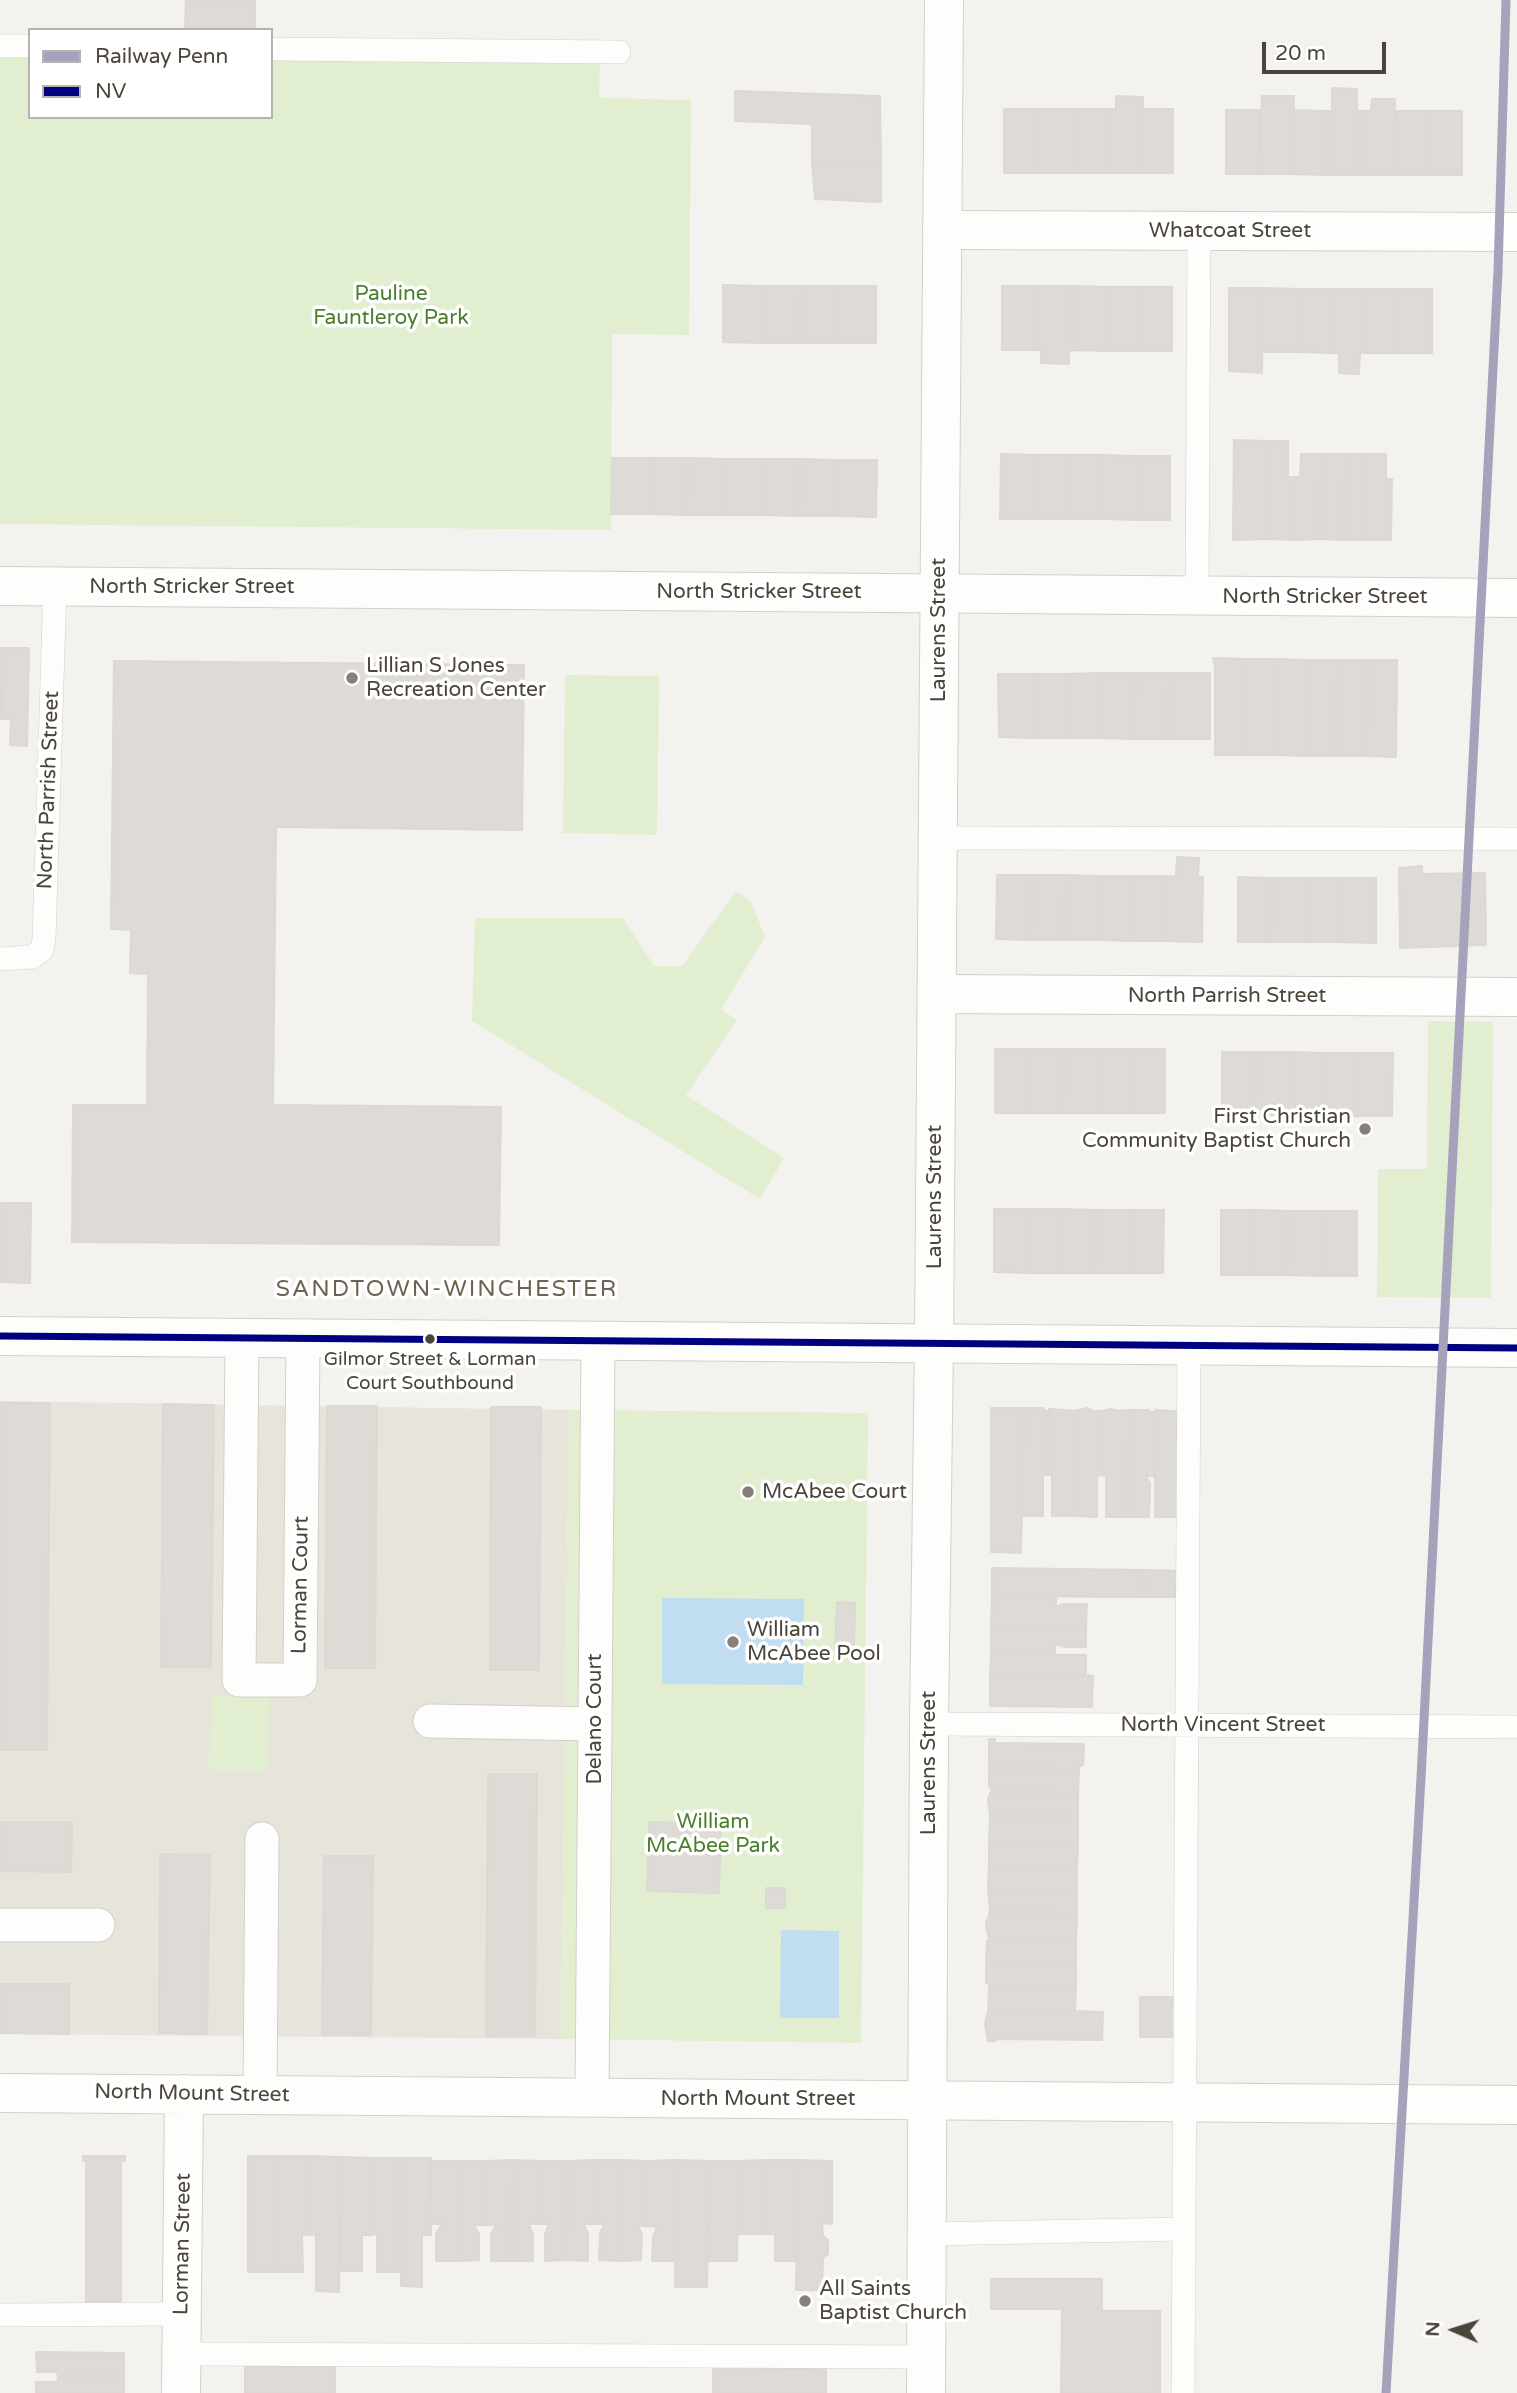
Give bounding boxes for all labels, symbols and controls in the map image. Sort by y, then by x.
legend [28,28,273,119]
scale bar [1265,28,1389,72]
text: 20 m [1275,41,1326,66]
text: Railway Penn [95,44,228,69]
text: NV [95,79,126,104]
street label: Whatcoat Street [1149,218,1311,244]
park label: Pauline Fauntleroy Park [313,281,469,331]
street label: Laurens Street [926,558,952,702]
street label: North Stricker Street [89,574,295,600]
street label: North Stricker Street [656,579,862,605]
street label: North Stricker Street [1222,584,1428,610]
place label: Lillian S Jones Recreation Center [366,653,546,703]
marker: Lillian S Jones Recreation Center [344,670,360,686]
street label: North Parrish Street [33,690,65,890]
street label: North Parrish Street [1128,983,1326,1009]
place label: First Christian Community Baptist Church [1082,1104,1351,1154]
marker: First Christian Community Baptist Church [1357,1121,1373,1137]
street label: Laurens Street [922,1125,948,1269]
district label: SANDTOWN-WINCHESTER [278,1276,616,1304]
marker: Gilmor Street & Lorman Court Southbound [423,1332,437,1346]
place label: Gilmor Street & Lorman Court Southbound [324,1349,536,1393]
place label: McAbee Court [762,1479,907,1505]
marker: McAbee Court [740,1484,756,1500]
street label: Lorman Court [287,1516,315,1654]
place label: William McAbee Pool [747,1617,881,1667]
marker: William McAbee Pool [725,1634,741,1650]
street label: Delano Court [582,1653,608,1785]
street label: Laurens Street [916,1691,942,1835]
street label: North Vincent Street [1120,1712,1326,1738]
park label: William McAbee Park [646,1809,780,1859]
street label: North Mount Street [94,2080,290,2108]
street label: North Mount Street [660,2086,856,2112]
street label: Lorman Street [169,2173,197,2315]
place label: All Saints Baptist Church [819,2276,967,2326]
marker: All Saints Baptist Church [797,2293,813,2309]
north arrow [1419,2295,1489,2365]
text: N [1422,2321,1444,2337]

